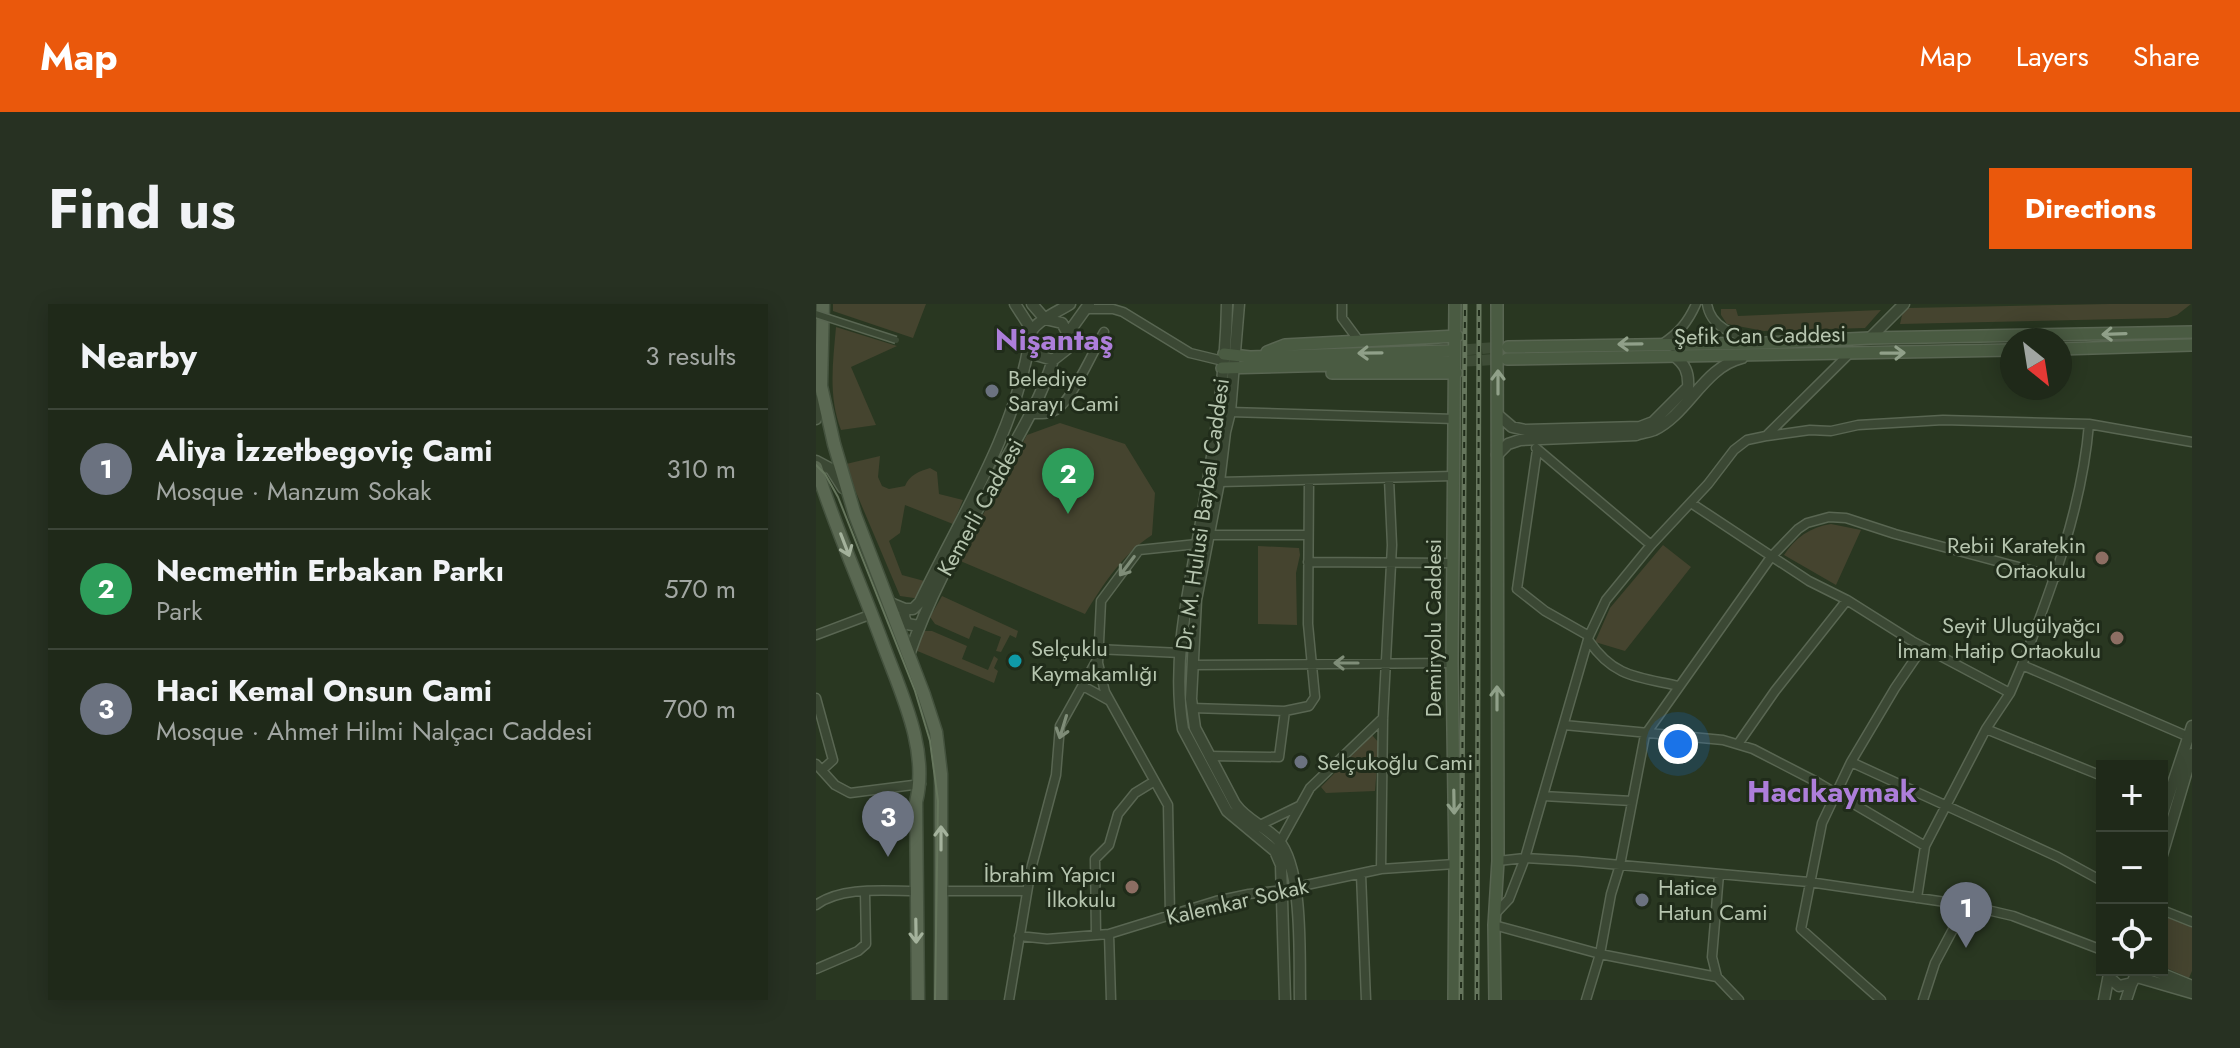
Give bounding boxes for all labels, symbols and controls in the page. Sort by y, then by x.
text: Map [40,29,118,84]
text: Map [1920,36,1972,77]
text: Layers [2016,36,2089,77]
text: Share [2133,36,2200,77]
text: Find us [48,168,236,249]
button: Directions [1989,168,2192,249]
district label: Nişantaş [995,318,1113,361]
street label: Şefik Can Caddesi [1674,318,1846,352]
one-way arrow [2101,326,2128,342]
north arrow [2000,328,2072,400]
text: Nearby [80,332,197,381]
text: 3 results [645,337,736,375]
one-way arrow [1617,337,1644,352]
one-way arrow [1357,345,1384,361]
one-way arrow [1879,345,1906,360]
place label: Belediye Sarayı Cami [1008,362,1119,419]
one-way arrow [1490,369,1506,396]
street label: Dr. M. Hulusi Baybal Caddesi [1167,376,1237,652]
marker: Belediye Sarayı Cami [983,382,1001,400]
text: Aliya İzzetbegoviç Cami [156,429,493,472]
street label: Kemerli Caddesi [929,432,1031,582]
pin: 2 [1042,448,1094,514]
text: 1 [99,450,113,488]
text: 310 m [666,450,736,488]
text: Mosque · Manzum Sokak [156,472,431,510]
place label: Rebii Karatekin Ortaokulu [1947,529,2086,586]
one-way arrow [839,532,853,557]
street label: Demiryolu Caddesi [1417,539,1449,717]
text: Necmettin Erbakan Parkı [156,549,504,592]
marker: Rebii Karatekin Ortaokulu [2093,549,2111,567]
one-way arrow [1119,554,1136,576]
text: 2 [97,570,115,608]
text: 570 m [664,570,736,608]
text: Park [156,592,202,630]
place label: Seyit Ulugülyağcı İmam Hatip Ortaokulu [1897,609,2101,666]
marker: Seyit Ulugülyağcı İmam Hatip Ortaokulu [2108,629,2126,647]
place label: Selçuklu Kaymakamlığı [1031,632,1158,689]
marker: Selçuklu Kaymakamlığı [1006,652,1024,670]
one-way arrow [1333,655,1360,671]
text: Haci Kemal Onsun Cami [156,669,492,712]
one-way arrow [1489,685,1505,712]
text: 3 [98,690,114,728]
text: 700 m [663,690,736,728]
text: Mosque · Ahmet Hilmi Nalçacı Caddesi [156,712,593,750]
one-way arrow [1055,714,1069,739]
your location [1658,724,1698,764]
place label: Selçukoğlu Cami [1317,746,1473,778]
marker: Selçukoğlu Cami [1292,753,1310,771]
map controls [2096,760,2168,976]
button: + [2096,760,2168,832]
district label: Hacıkaymak [1747,770,1918,813]
one-way arrow [1447,788,1462,815]
pin: 3 [862,791,914,857]
one-way arrow [933,825,949,852]
button: − [2096,832,2168,904]
place label: İbrahim Yapıcı İlkokulu [984,858,1116,915]
street label: Kalemkar Sokak [1163,869,1312,933]
place label: Hatice Hatun Cami [1658,871,1768,928]
marker: İbrahim Yapıcı İlkokulu [1123,878,1141,896]
pin: 1 [1940,882,1992,948]
marker: Hatice Hatun Cami [1633,891,1651,909]
button: locate [2096,904,2168,976]
one-way arrow [909,917,924,944]

